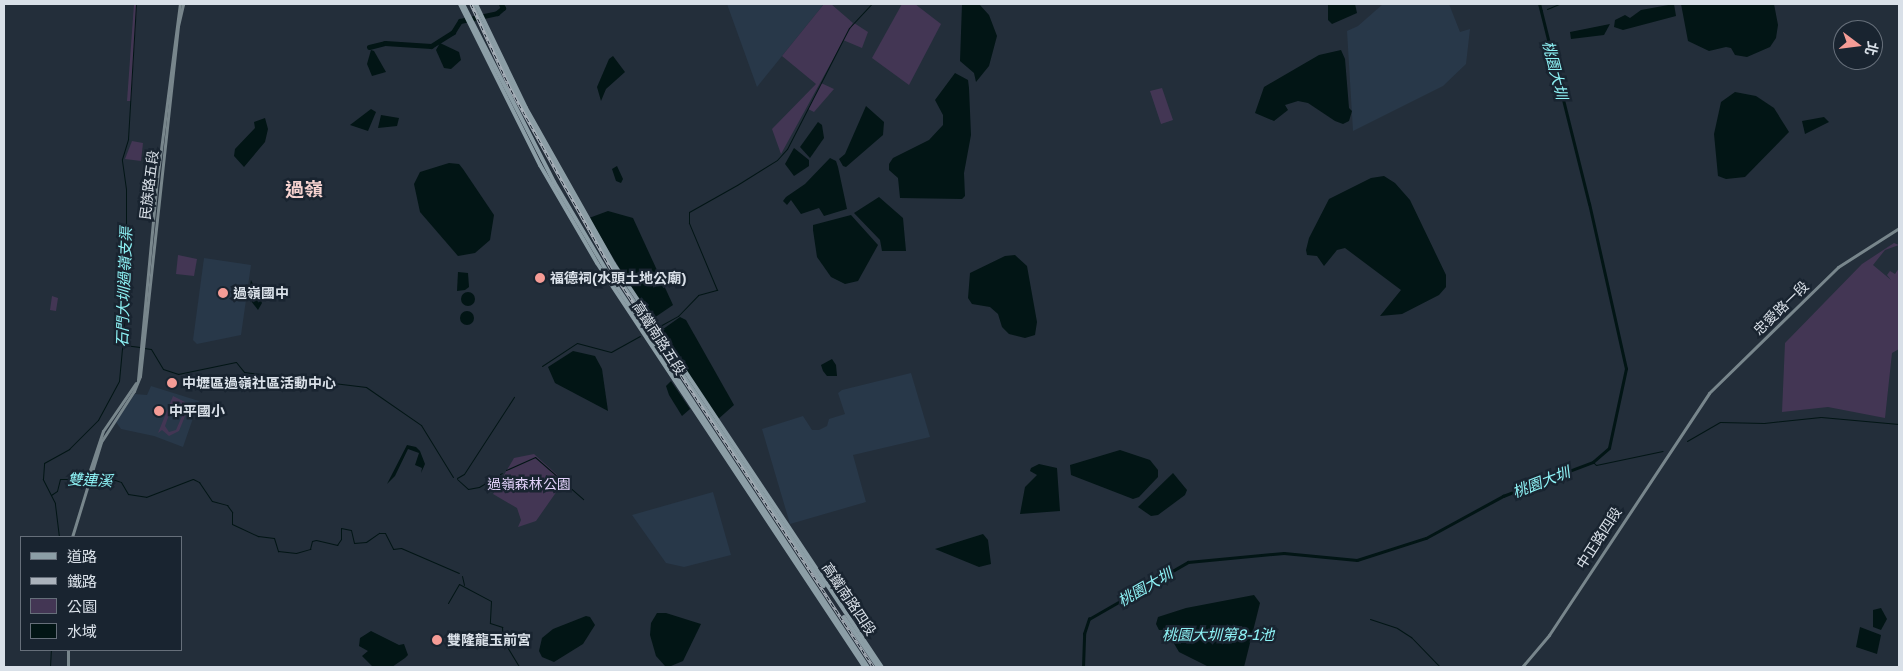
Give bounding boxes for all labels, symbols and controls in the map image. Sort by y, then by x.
north arrow [1833,20,1883,70]
water label: 桃園大圳 [1539,39,1571,101]
text: 北 [1862,40,1882,58]
street label: 民族路五段 [136,149,162,221]
district label: 過嶺 [285,178,323,200]
water label: 石門大圳過嶺支渠 [113,227,135,347]
place label: 福德祠(水頭土地公廟) [550,270,687,286]
marker: 福德祠(水頭土地公廟) [534,272,546,284]
street label: 忠愛路一段 [1750,278,1812,338]
place label: 過嶺國中 [233,285,289,301]
marker: 過嶺國中 [217,287,229,299]
street label: 高鐵南路五段 [629,298,689,378]
place label: 中壢區過嶺社區活動中心 [182,375,336,391]
marker: 中壢區過嶺社區活動中心 [166,377,178,389]
place label: 中平國小 [169,403,225,419]
marker: 中平國小 [153,405,165,417]
water label: 桃園大圳 [1510,463,1572,501]
water label: 雙連溪 [67,470,113,490]
park label: 過嶺森林公園 [487,476,571,492]
street label: 中正路四段 [1573,504,1625,572]
legend [20,536,182,651]
text: 道路 [67,547,97,565]
street label: 高鐵南路四段 [819,559,879,639]
water label: 桃園大圳 [1115,564,1175,610]
text: 鐵路 [67,572,97,590]
text: 公園 [67,597,97,615]
text: 水域 [67,622,97,640]
water label: 桃園大圳第8-1池 [1162,626,1274,644]
place label: 雙隆龍玉前宮 [447,632,531,648]
marker: 雙隆龍玉前宮 [431,634,443,646]

